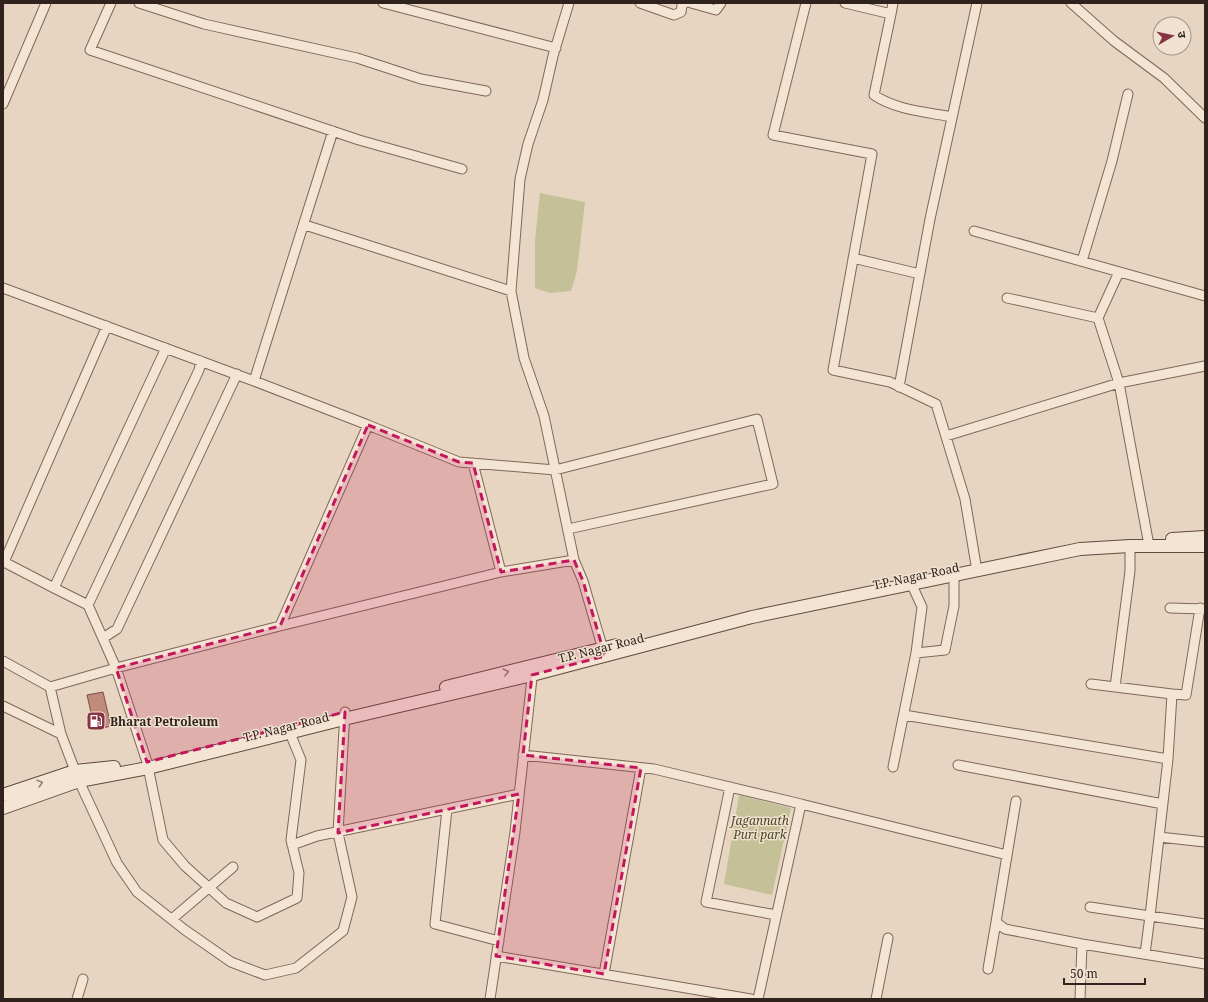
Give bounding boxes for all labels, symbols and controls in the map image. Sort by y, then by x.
north arrow [1152,16,1192,56]
text: उ [1174,30,1190,39]
street label: T.P. Nagar Road [871,558,961,593]
street label: T.P. Nagar Road [556,629,646,667]
one-way arrow [503,668,510,677]
street label: T.P. Nagar Road [241,708,331,746]
fuel station icon: Bharat Petroleum [85,710,107,732]
place label: Bharat Petroleum [110,713,219,730]
one-way arrow [36,779,43,787]
park label: Jagannath Puri park [729,812,789,843]
scale bar [1064,960,1145,986]
text: 50 m [1070,965,1098,982]

